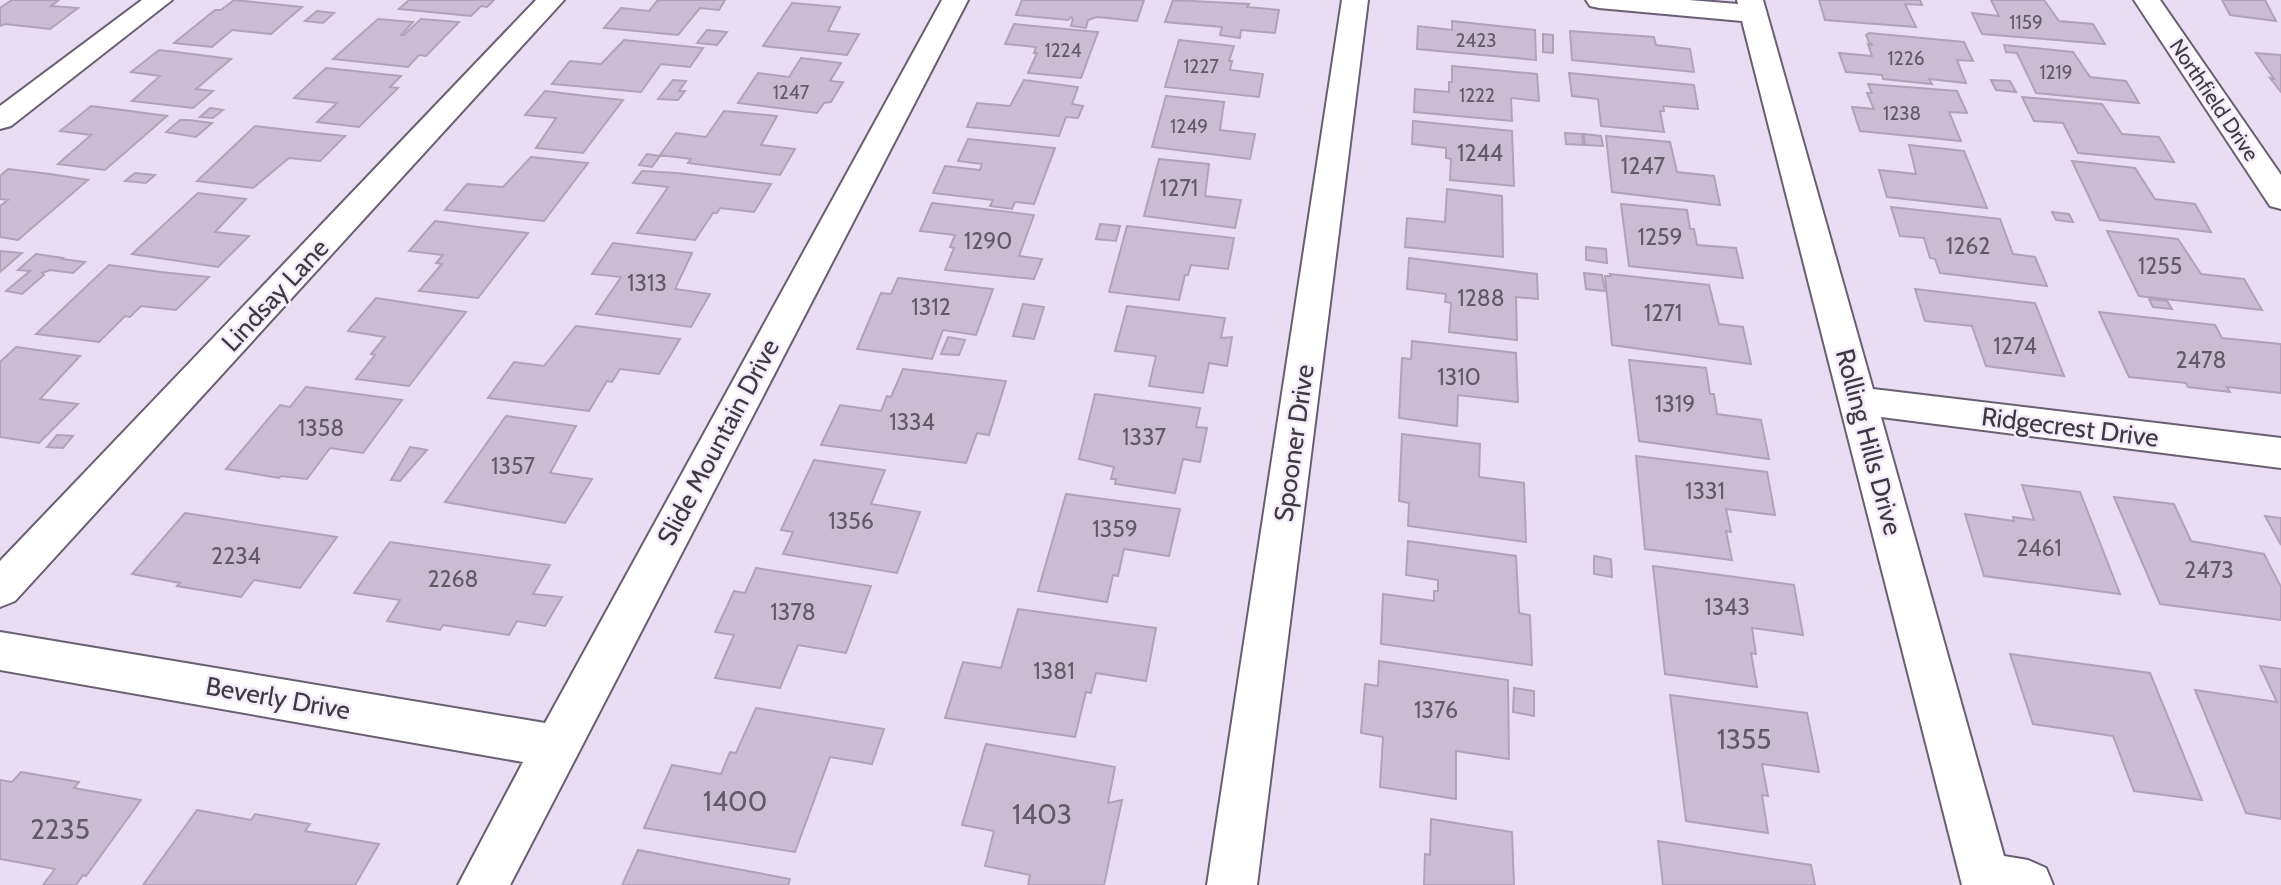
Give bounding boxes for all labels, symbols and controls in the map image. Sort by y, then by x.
house number: 1159 [2009,11,2043,34]
house number: 2423 [1455,29,1497,52]
street label: Northfield Drive [2164,34,2264,166]
house number: 1224 [1044,39,1082,62]
house number: 1226 [1888,47,1924,70]
house number: 1227 [1183,55,1219,78]
house number: 1219 [2039,61,2073,84]
house number: 1247 [773,81,810,104]
house number: 1222 [1459,84,1495,107]
house number: 1238 [1883,102,1921,125]
house number: 1249 [1170,115,1208,138]
house number: 1244 [1457,139,1503,167]
house number: 1247 [1621,152,1666,180]
house number: 1271 [1160,174,1198,202]
house number: 1259 [1637,223,1683,251]
house number: 1290 [964,227,1012,255]
street label: Lindsay Lane [215,232,335,358]
house number: 1262 [1946,232,1990,260]
house number: 1255 [2138,252,2182,280]
house number: 1313 [627,269,667,297]
house number: 1288 [1457,284,1505,312]
house number: 1312 [911,293,951,321]
house number: 1271 [1644,299,1682,327]
house number: 1274 [1993,332,2037,360]
street label: Slide Mountain Drive [650,333,786,551]
street label: Rolling Hills Drive [1829,345,1909,539]
house number: 2478 [2176,346,2226,374]
street label: Spooner Drive [1267,362,1321,524]
house number: 1310 [1437,363,1481,391]
house number: 1319 [1655,390,1695,418]
street label: Ridgecrest Drive [1980,400,2160,454]
house number: 1334 [889,408,935,436]
house number: 1358 [298,414,344,442]
house number: 1337 [1122,423,1166,451]
house number: 1357 [491,452,535,480]
house number: 1331 [1685,477,1725,505]
house number: 1356 [828,507,874,535]
house number: 1359 [1092,515,1138,543]
house number: 2461 [2016,534,2062,562]
house number: 2234 [211,542,261,570]
house number: 2473 [2184,556,2234,584]
house number: 2268 [427,565,479,593]
house number: 1343 [1704,593,1750,621]
house number: 1378 [770,598,816,626]
house number: 1381 [1033,657,1075,685]
street label: Beverly Drive [203,670,353,726]
house number: 1376 [1414,696,1458,724]
house number: 1355 [1717,722,1771,756]
house number: 1400 [703,784,767,818]
house number: 1403 [1012,797,1072,831]
house number: 2235 [30,812,90,846]

